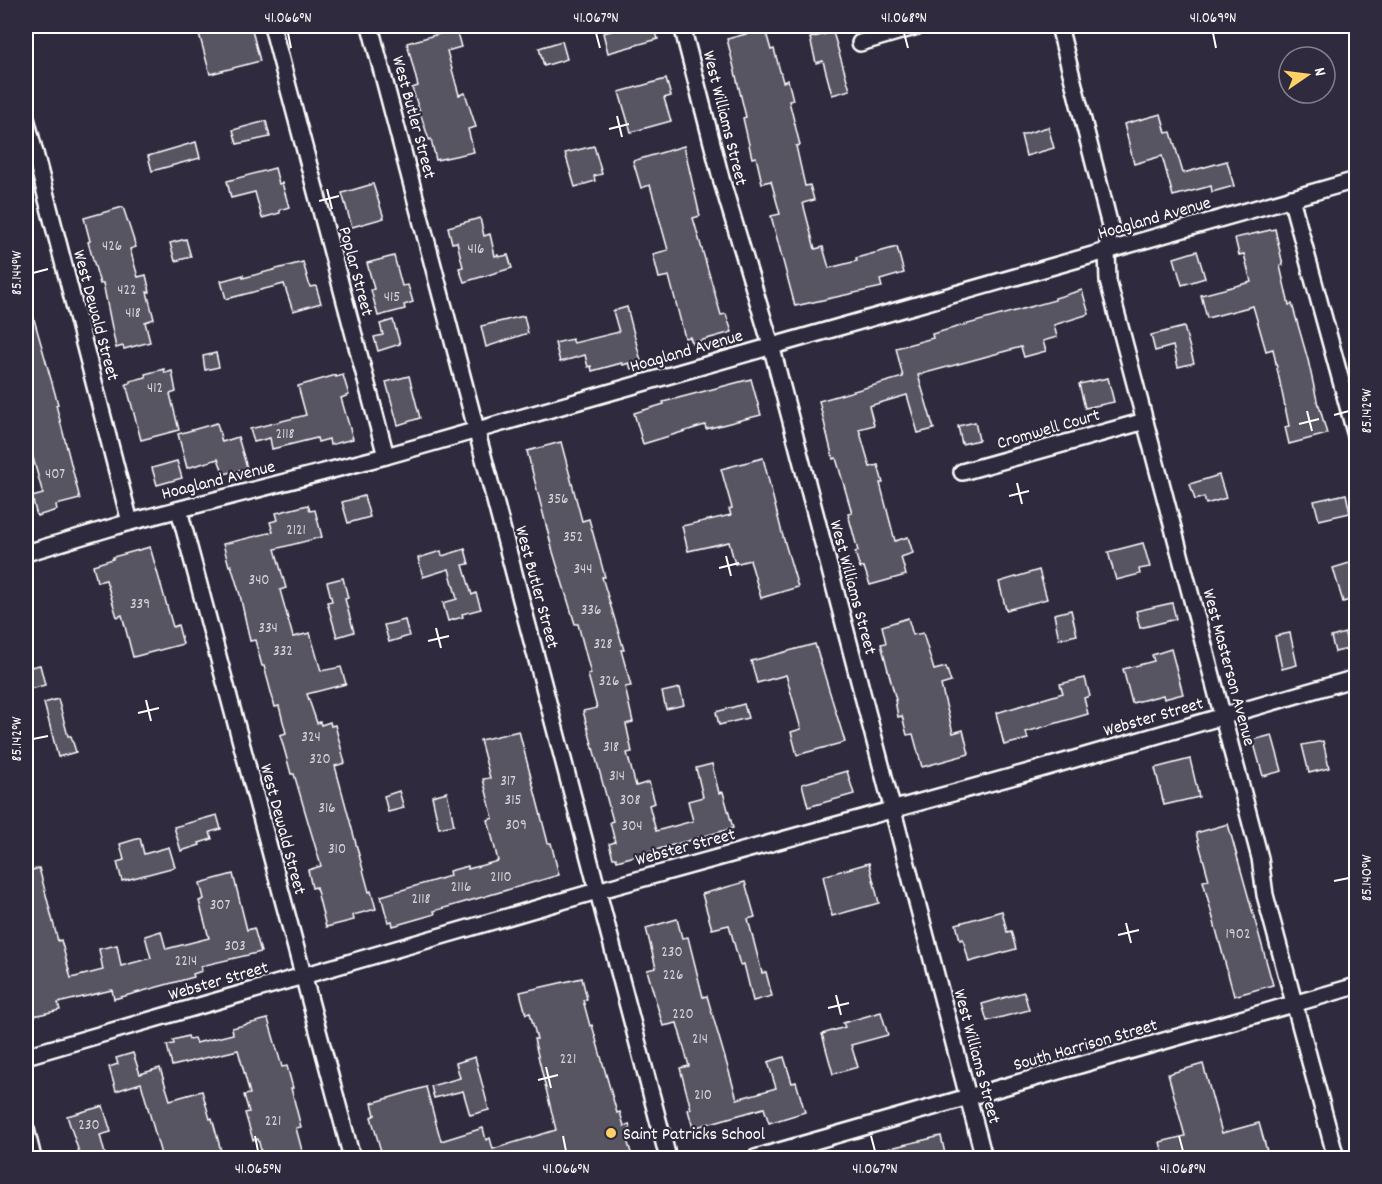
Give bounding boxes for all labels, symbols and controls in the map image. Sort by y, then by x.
text: 41.066°N [264,8,312,30]
text: 41.067°N [573,8,619,30]
text: 41.068°N [881,8,927,30]
text: 41.069°N [1190,8,1236,30]
north arrow [1277,45,1337,105]
street label: West Williams Street [695,48,753,189]
street label: West Butler Street [384,53,441,182]
text: N [1307,65,1331,79]
street label: Hoagland Avenue [1095,191,1214,247]
street label: Poplar Street [331,224,379,320]
house number: 426 [102,236,122,258]
house number: 416 [468,239,484,261]
street label: West Dewald Street [65,247,124,384]
text: 85.144°W [7,250,29,295]
house number: 422 [117,280,137,302]
house number: 415 [384,287,400,309]
house number: 418 [125,303,141,325]
street label: Hoagland Avenue [627,324,746,380]
house number: 412 [147,378,163,400]
text: 85.142°W [1357,388,1379,433]
street label: Cromwell Court [994,404,1103,457]
house number: 2118 [275,424,295,446]
street label: Hoagland Avenue [159,455,278,508]
house number: 407 [45,464,65,486]
house number: 356 [548,489,568,511]
street label: West Williams Street [822,518,882,658]
house number: 2121 [286,520,306,542]
street label: West Butler Street [507,523,564,652]
house number: 352 [563,527,583,549]
house number: 344 [573,559,593,581]
house number: 340 [248,570,270,592]
street label: West Masterson Avenue [1195,586,1261,749]
house number: 339 [130,594,150,616]
house number: 336 [581,600,601,622]
house number: 334 [258,618,278,640]
house number: 328 [593,634,613,656]
house number: 332 [273,641,293,663]
house number: 326 [599,671,619,693]
street label: Webster Street [1101,692,1207,745]
text: 85.142°W [7,716,29,761]
house number: 324 [301,727,321,749]
house number: 318 [603,737,619,759]
house number: 320 [309,749,331,771]
street label: West Dewald Street [252,761,311,898]
house number: 314 [609,766,625,788]
house number: 317 [500,771,516,793]
house number: 315 [505,790,521,812]
house number: 308 [620,790,640,812]
house number: 316 [318,798,336,820]
house number: 309 [505,815,527,837]
house number: 304 [621,816,643,838]
street label: Webster Street [633,823,739,874]
house number: 310 [328,839,346,861]
text: 85.140°W [1357,854,1379,901]
house number: 2110 [490,867,512,889]
house number: 2116 [451,877,471,899]
house number: 2118 [411,889,431,911]
house number: 307 [210,895,231,917]
house number: 1902 [1226,924,1250,946]
house number: 303 [224,936,246,958]
house number: 230 [661,942,683,964]
house number: 2214 [175,951,197,973]
street label: Webster Street [166,956,272,1009]
house number: 226 [663,965,683,987]
street label: West Williams Street [946,987,1006,1127]
house number: 220 [672,1004,694,1026]
street label: South Harrison Street [1011,1014,1161,1079]
house number: 214 [692,1029,708,1051]
house number: 221 [560,1049,576,1071]
house number: 210 [694,1085,712,1107]
house number: 221 [265,1111,281,1133]
house number: 230 [78,1115,100,1137]
place label: Saint Patricks School [623,1123,766,1148]
marker: Saint Patricks School [604,1126,618,1140]
text: 41.065°N [235,1159,281,1181]
text: 41.066°N [542,1159,590,1181]
text: 41.067°N [852,1159,898,1181]
text: 41.068°N [1160,1159,1206,1181]

